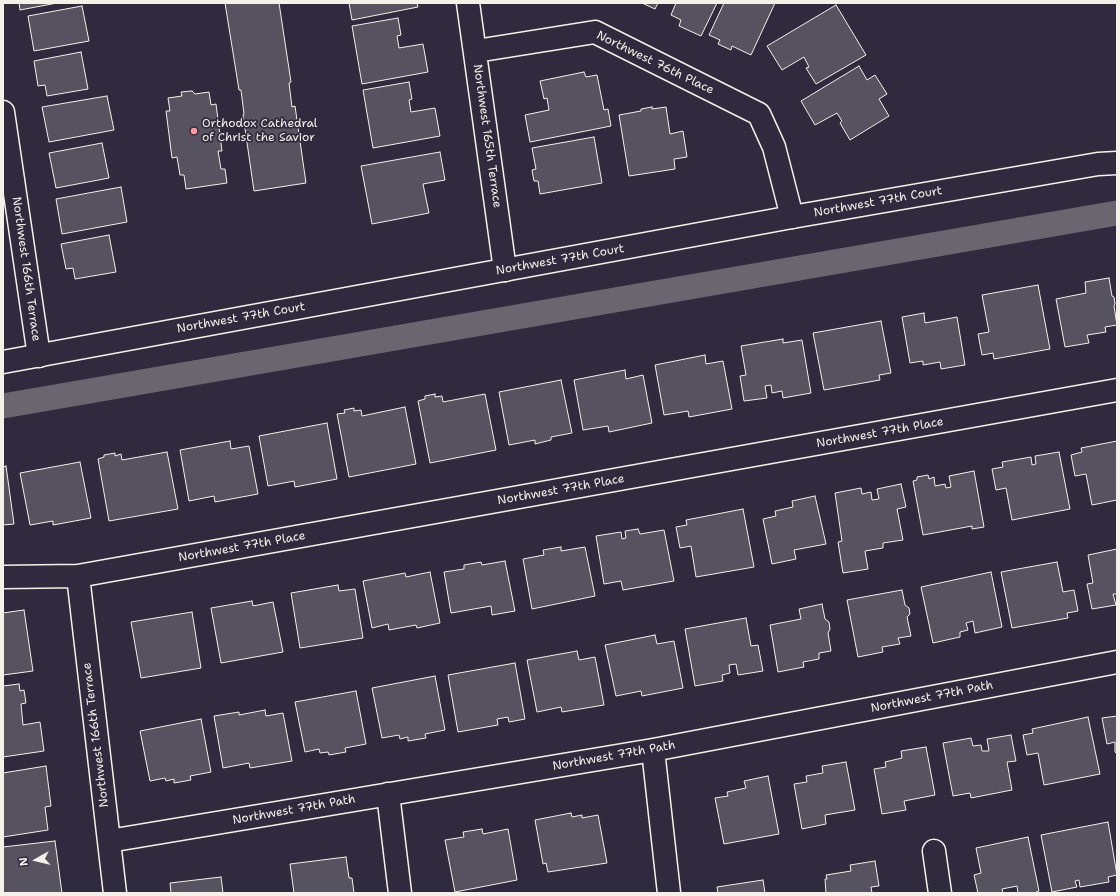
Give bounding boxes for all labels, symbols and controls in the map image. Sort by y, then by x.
street label: Northwest 76th Place [594,28,716,98]
street label: Northwest 165th Terrace [470,63,504,209]
place label: Orthodox Cathedral of Christ the Savior [202,117,317,145]
marker: Orthodox Cathedral of Christ the Savior [189,126,199,136]
street label: Northwest 77th Court [813,184,943,220]
street label: Northwest 166th Terrace [9,196,43,342]
street label: Northwest 77th Court [495,242,625,278]
street label: Northwest 77th Court [176,300,306,336]
street label: Northwest 77th Place [815,415,945,451]
street label: Northwest 77th Place [496,472,626,508]
street label: Northwest 77th Place [177,529,307,565]
street label: Northwest 166th Terrace [80,662,112,808]
street label: Northwest 77th Path [870,678,994,716]
street label: Northwest 77th Path [551,738,677,774]
street label: Northwest 77th Path [231,792,357,828]
north arrow [16,840,56,880]
text: N [16,856,32,867]

